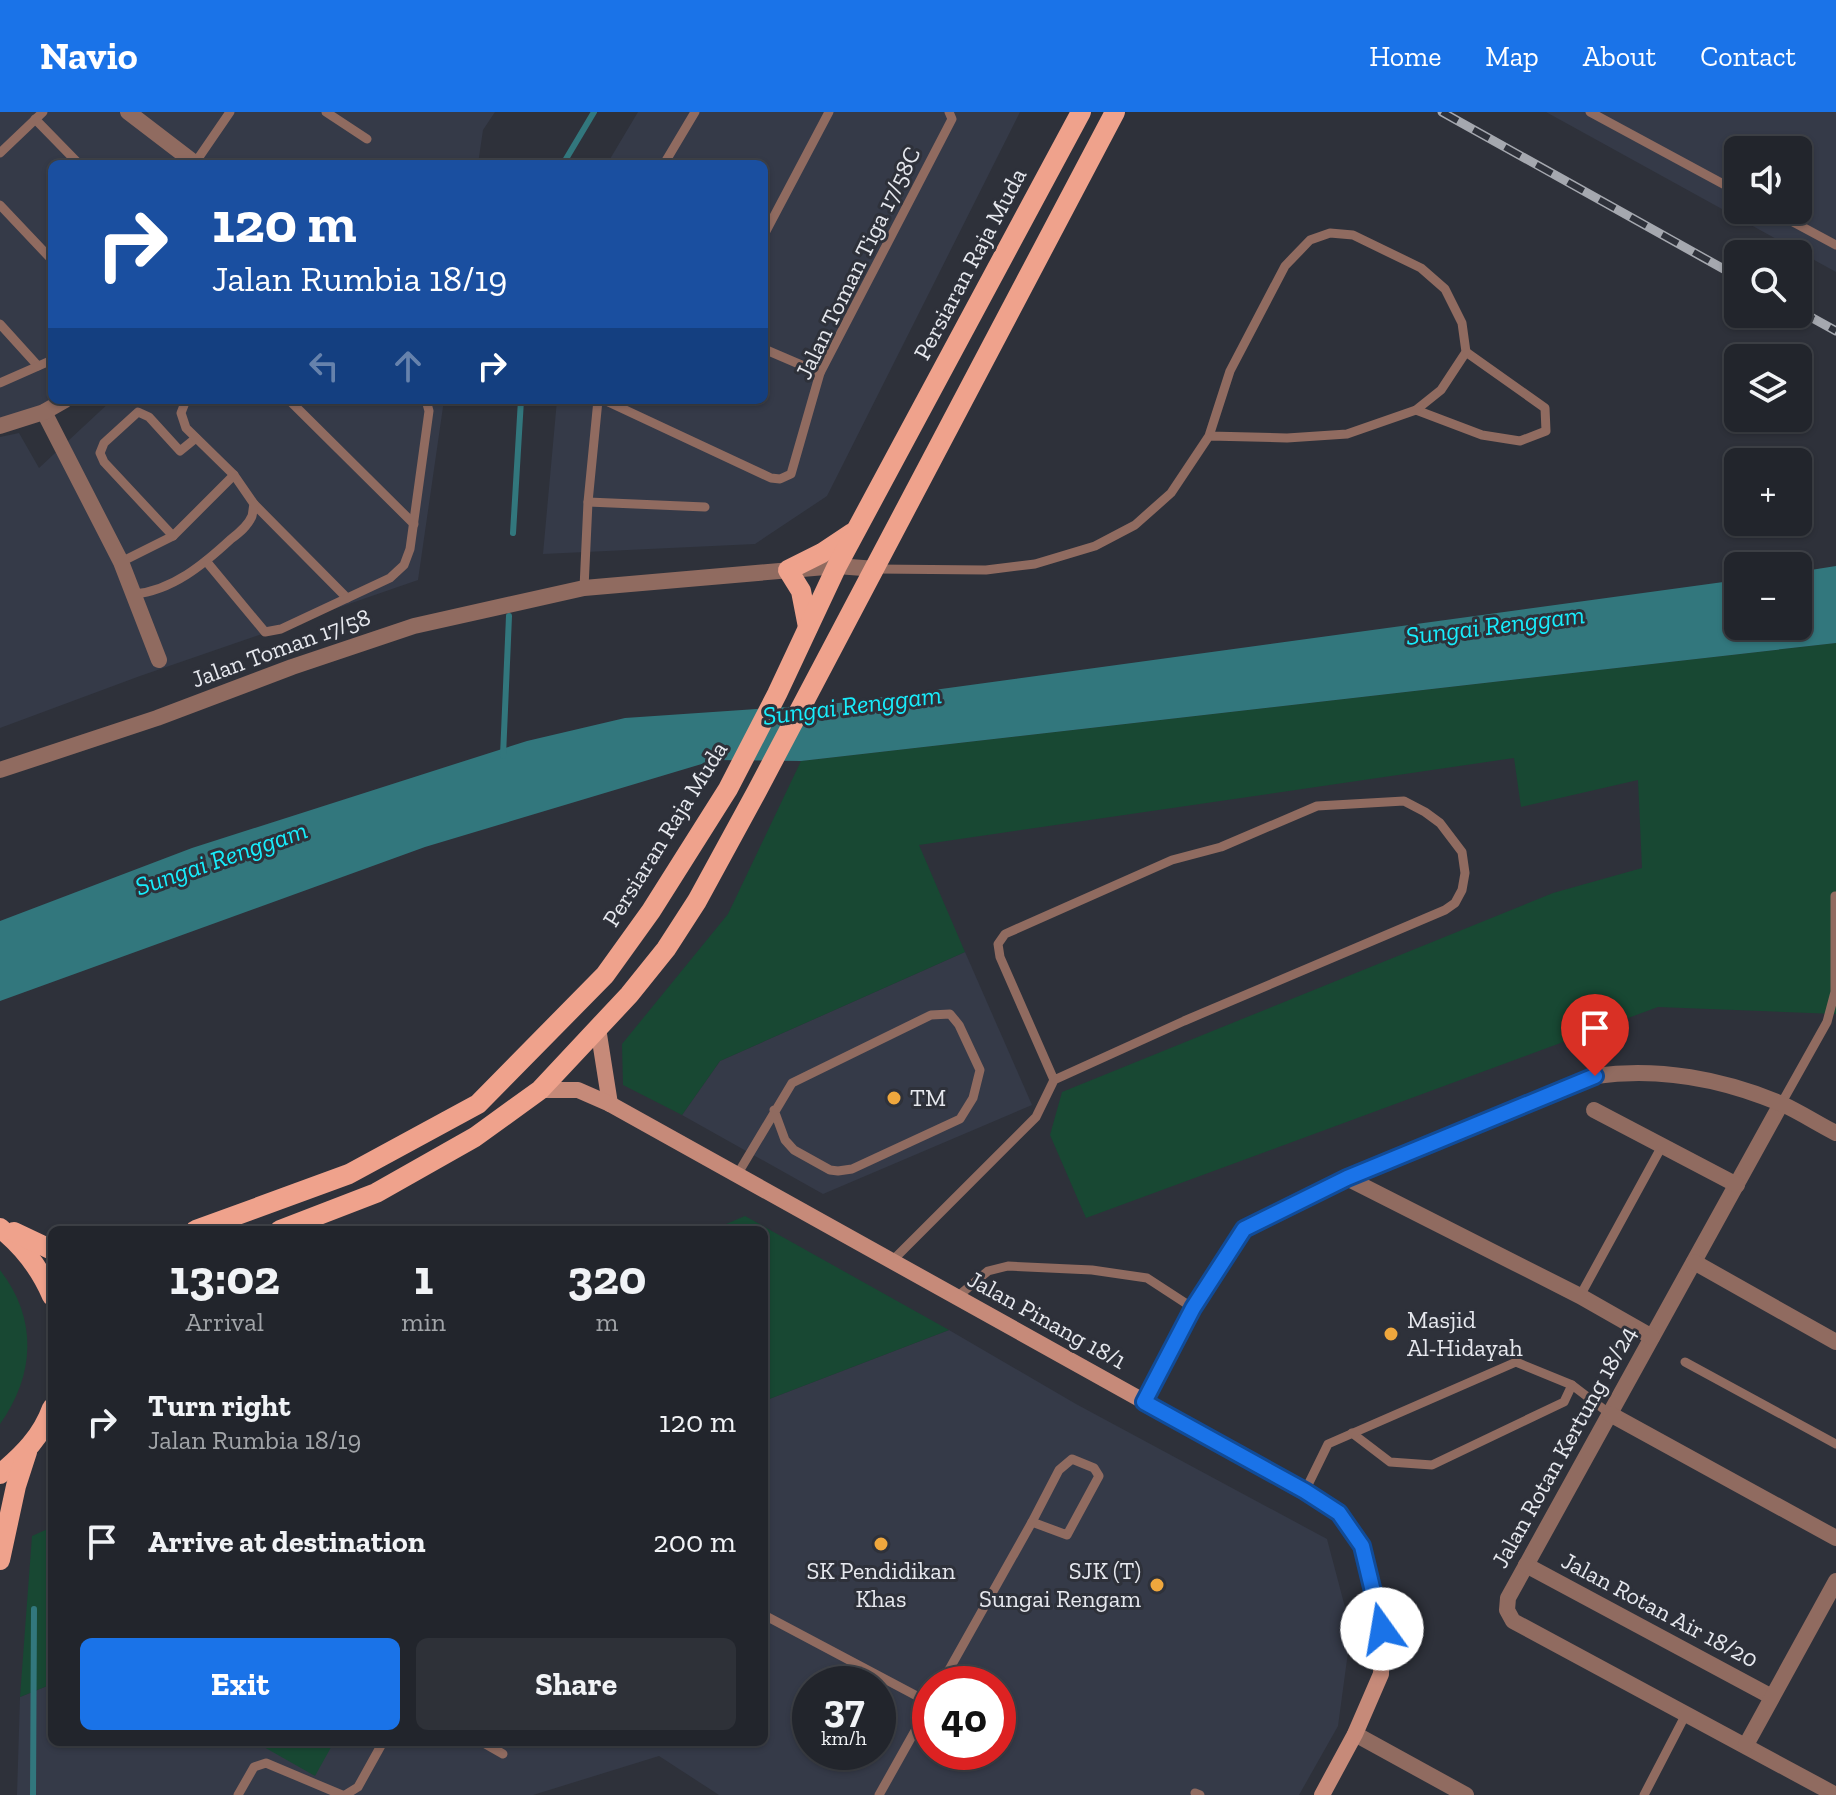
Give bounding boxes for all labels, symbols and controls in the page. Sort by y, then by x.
text: Navio [40,33,138,79]
text: Home [1369,40,1441,73]
text: Map [1485,40,1539,73]
text: About [1583,40,1656,73]
text: Contact [1700,40,1796,73]
map controls [1724,136,1812,640]
button: sound [1724,136,1812,224]
street label: Jalan Toman Tiga 17/58C [789,142,926,384]
street label: Persiaran Raja Muda [907,163,1032,364]
text: 120 m [212,189,356,256]
icon: right [80,192,184,296]
button: search [1724,240,1812,328]
text: Jalan Rumbia 18/19 [212,257,507,300]
icon: left [302,344,346,388]
icon: ahead [386,344,430,388]
icon: right [470,344,514,388]
button: layers [1724,344,1812,432]
button: + [1724,448,1812,536]
button: − [1724,552,1812,640]
water label: Sungai Renggam [1404,598,1586,652]
street label: Jalan Toman 17/58 [187,602,374,693]
water label: Sungai Renggam [761,678,943,732]
street label: Persiaran Raja Muda [596,736,733,932]
water label: Sungai Renggam [131,814,311,902]
pin [1561,994,1629,1076]
icon: arrive [1573,1006,1617,1050]
place label: TM [910,1083,946,1112]
marker: TM [885,1089,903,1107]
text: 13:02 [170,1249,280,1306]
text: 1 [414,1249,433,1306]
text: 320 [567,1249,646,1306]
street label: Jalan Pinang 18/1 [963,1264,1132,1375]
place label: Masjid Al-Hidayah [1407,1305,1523,1362]
text: Arrival [185,1306,264,1338]
text: min [401,1306,446,1338]
text: m [596,1306,618,1338]
street label: Jalan Rotan Kertung 18/24 [1485,1321,1642,1573]
marker: Masjid Al-Hidayah [1382,1325,1400,1343]
text: Turn right [148,1388,290,1424]
icon: right [80,1400,124,1444]
text: 120 m [659,1404,736,1440]
text: Jalan Rumbia 18/19 [148,1424,361,1456]
icon: arrive [80,1520,124,1564]
text: Arrive at destination [148,1524,425,1560]
text: 200 m [653,1524,736,1560]
marker: SK Pendidikan Khas [872,1535,890,1553]
street label: Jalan Rotan Air 18/20 [1557,1545,1764,1674]
place label: SK Pendidikan Khas [806,1556,956,1613]
place label: SJK (T) Sungai Rengam [979,1556,1141,1613]
marker: SJK (T) Sungai Rengam [1148,1576,1166,1594]
position arrow [1340,1587,1424,1671]
button: Exit [80,1638,400,1730]
button: Share [416,1638,736,1730]
speed limit sign: 40 [912,1666,1016,1770]
text: 37 [823,1684,865,1732]
text: km/h [821,1726,867,1750]

